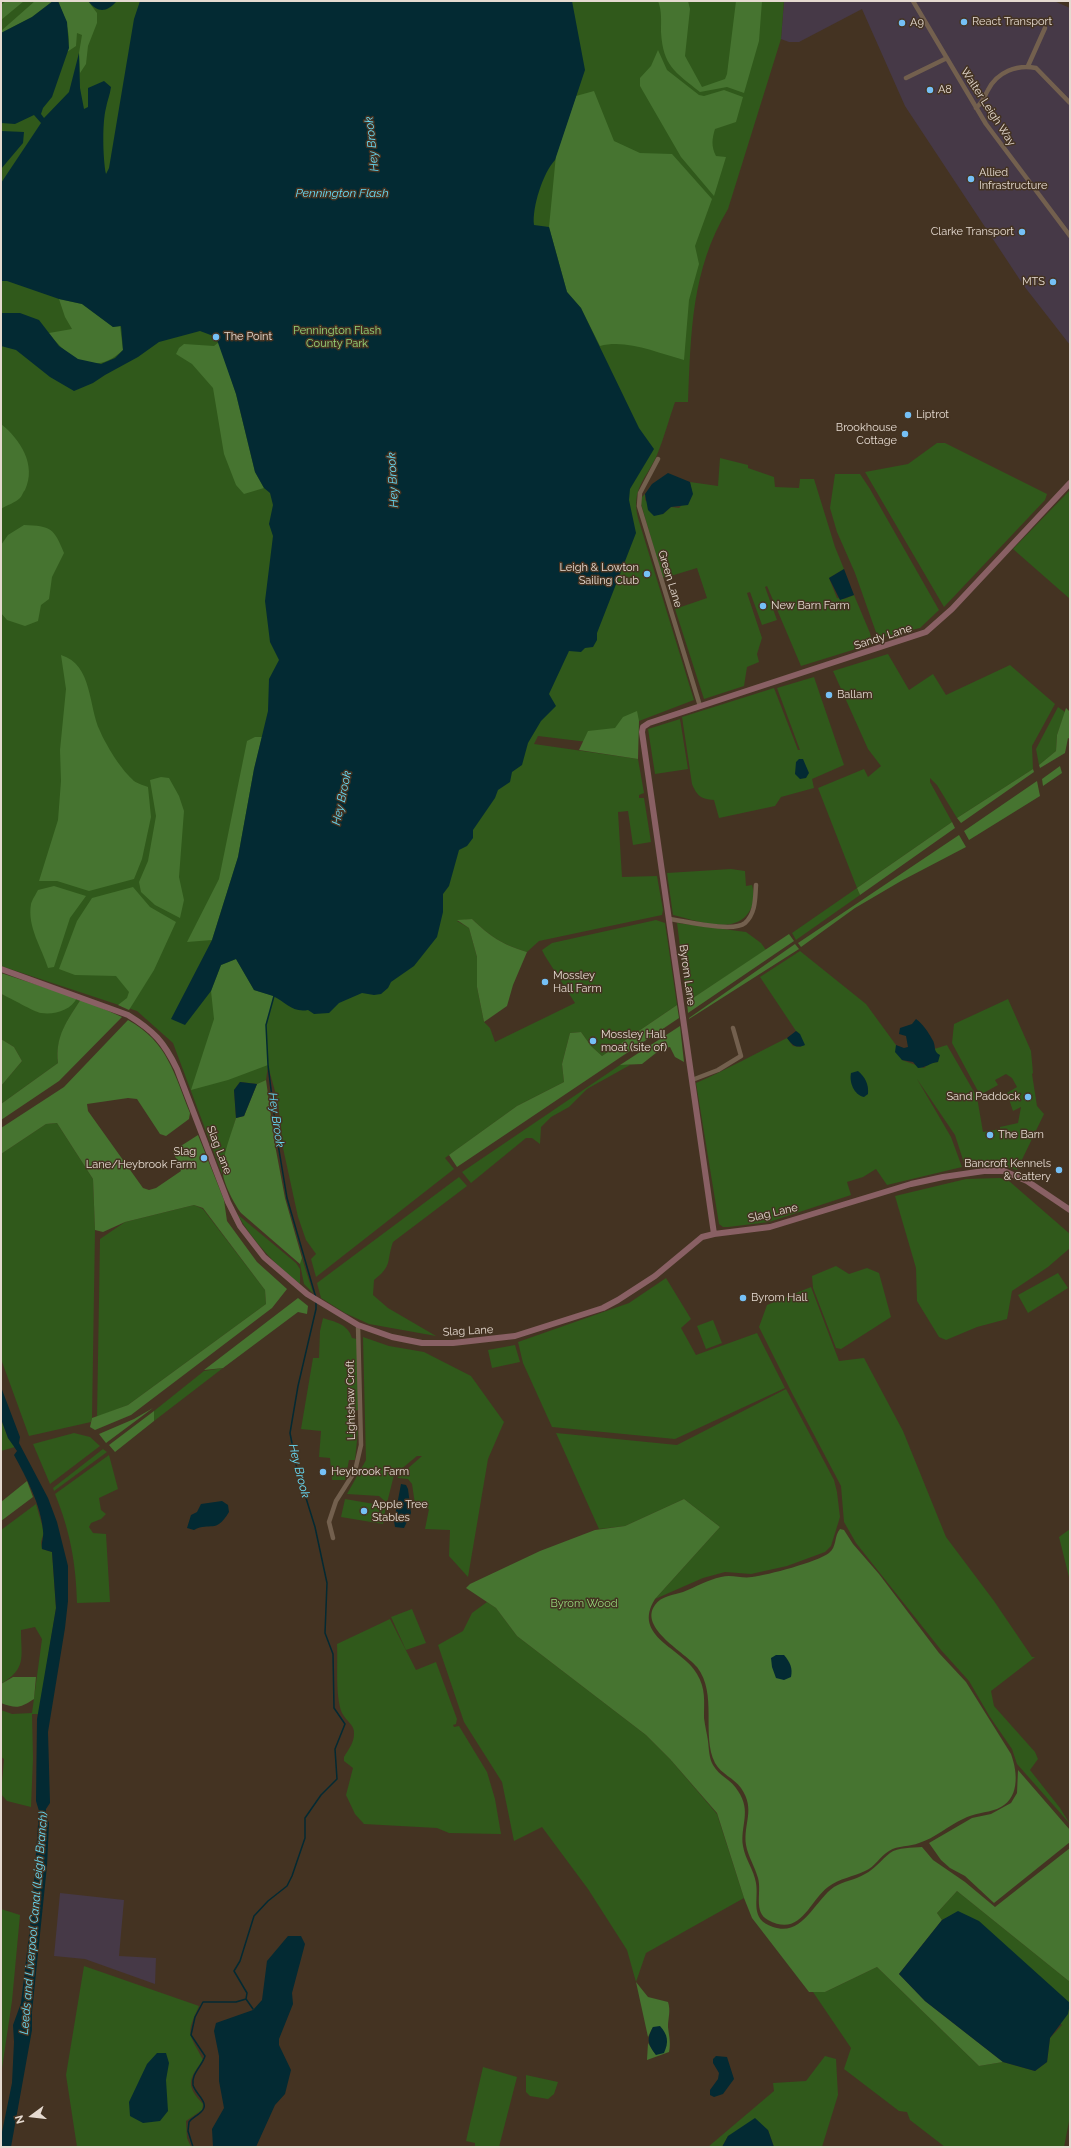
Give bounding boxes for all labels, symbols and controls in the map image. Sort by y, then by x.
place label: React Transport [972,15,1052,29]
place label: A9 [910,16,924,30]
marker: React Transport [959,17,969,27]
marker: A9 [897,18,907,28]
street label: Walter Leigh Way [958,65,1018,149]
place label: A8 [938,83,952,97]
marker: A8 [925,85,935,95]
water label: Hey Brook [362,116,382,172]
place label: Allied Infrastructure [979,166,1047,192]
marker: Allied Infrastructure [966,174,976,184]
water label: Pennington Flash [295,186,389,200]
place label: Clarke Transport [931,225,1014,239]
marker: Clarke Transport [1017,227,1027,237]
place label: MTS [1022,275,1045,289]
marker: MTS [1048,277,1058,287]
park label: Pennington Flash County Park [293,324,381,350]
place label: The Point [224,330,272,344]
marker: The Point [211,332,221,342]
place label: Liptrot [916,408,949,422]
marker: Liptrot [903,410,913,420]
place label: Brookhouse Cottage [836,421,897,447]
marker: Brookhouse Cottage [900,429,910,439]
water label: Hey Brook [384,452,402,508]
street label: Green Lane [655,549,685,609]
place label: Leigh & Lowton Sailing Club [560,561,639,587]
marker: Leigh & Lowton Sailing Club [642,569,652,579]
place label: New Barn Farm [771,599,850,613]
marker: New Barn Farm [758,601,768,611]
street label: Sandy Lane [852,621,914,653]
place label: Ballam [837,688,872,702]
marker: Ballam [824,690,834,700]
water label: Hey Brook [329,769,355,827]
street label: Byrom Lane [676,944,698,1006]
place label: Mossley Hall Farm [553,969,602,995]
marker: Mossley Hall Farm [540,977,550,987]
place label: Mossley Hall moat (site of) [601,1028,667,1054]
marker: Mossley Hall moat (site of) [588,1036,598,1046]
place label: Sand Paddock [946,1090,1020,1104]
water label: Hey Brook [265,1092,287,1148]
marker: Sand Paddock [1023,1092,1033,1102]
street label: Slag Lane [204,1124,234,1176]
place label: The Barn [998,1128,1044,1142]
marker: The Barn [985,1130,995,1140]
place label: Slag Lane/Heybrook Farm [86,1145,196,1171]
marker: Slag Lane/Heybrook Farm [199,1153,209,1163]
place label: Bancroft Kennels & Cattery [964,1157,1051,1183]
marker: Bancroft Kennels & Cattery [1054,1165,1064,1175]
street label: Slag Lane [747,1201,799,1225]
place label: Byrom Hall [751,1291,807,1305]
marker: Byrom Hall [738,1293,748,1303]
street label: Slag Lane [442,1323,494,1339]
street label: Lightshaw Croft [344,1360,358,1440]
water label: Hey Brook [285,1442,313,1500]
place label: Heybrook Farm [331,1465,409,1479]
marker: Heybrook Farm [318,1467,328,1477]
place label: Apple Tree Stables [372,1498,428,1524]
marker: Apple Tree Stables [359,1506,369,1516]
park label: Byrom Wood [550,1597,618,1611]
water label: Leeds and Liverpool Canal (Leigh Branch) [17,1811,51,2035]
north arrow [12,2096,52,2136]
text: N [13,2113,27,2125]

